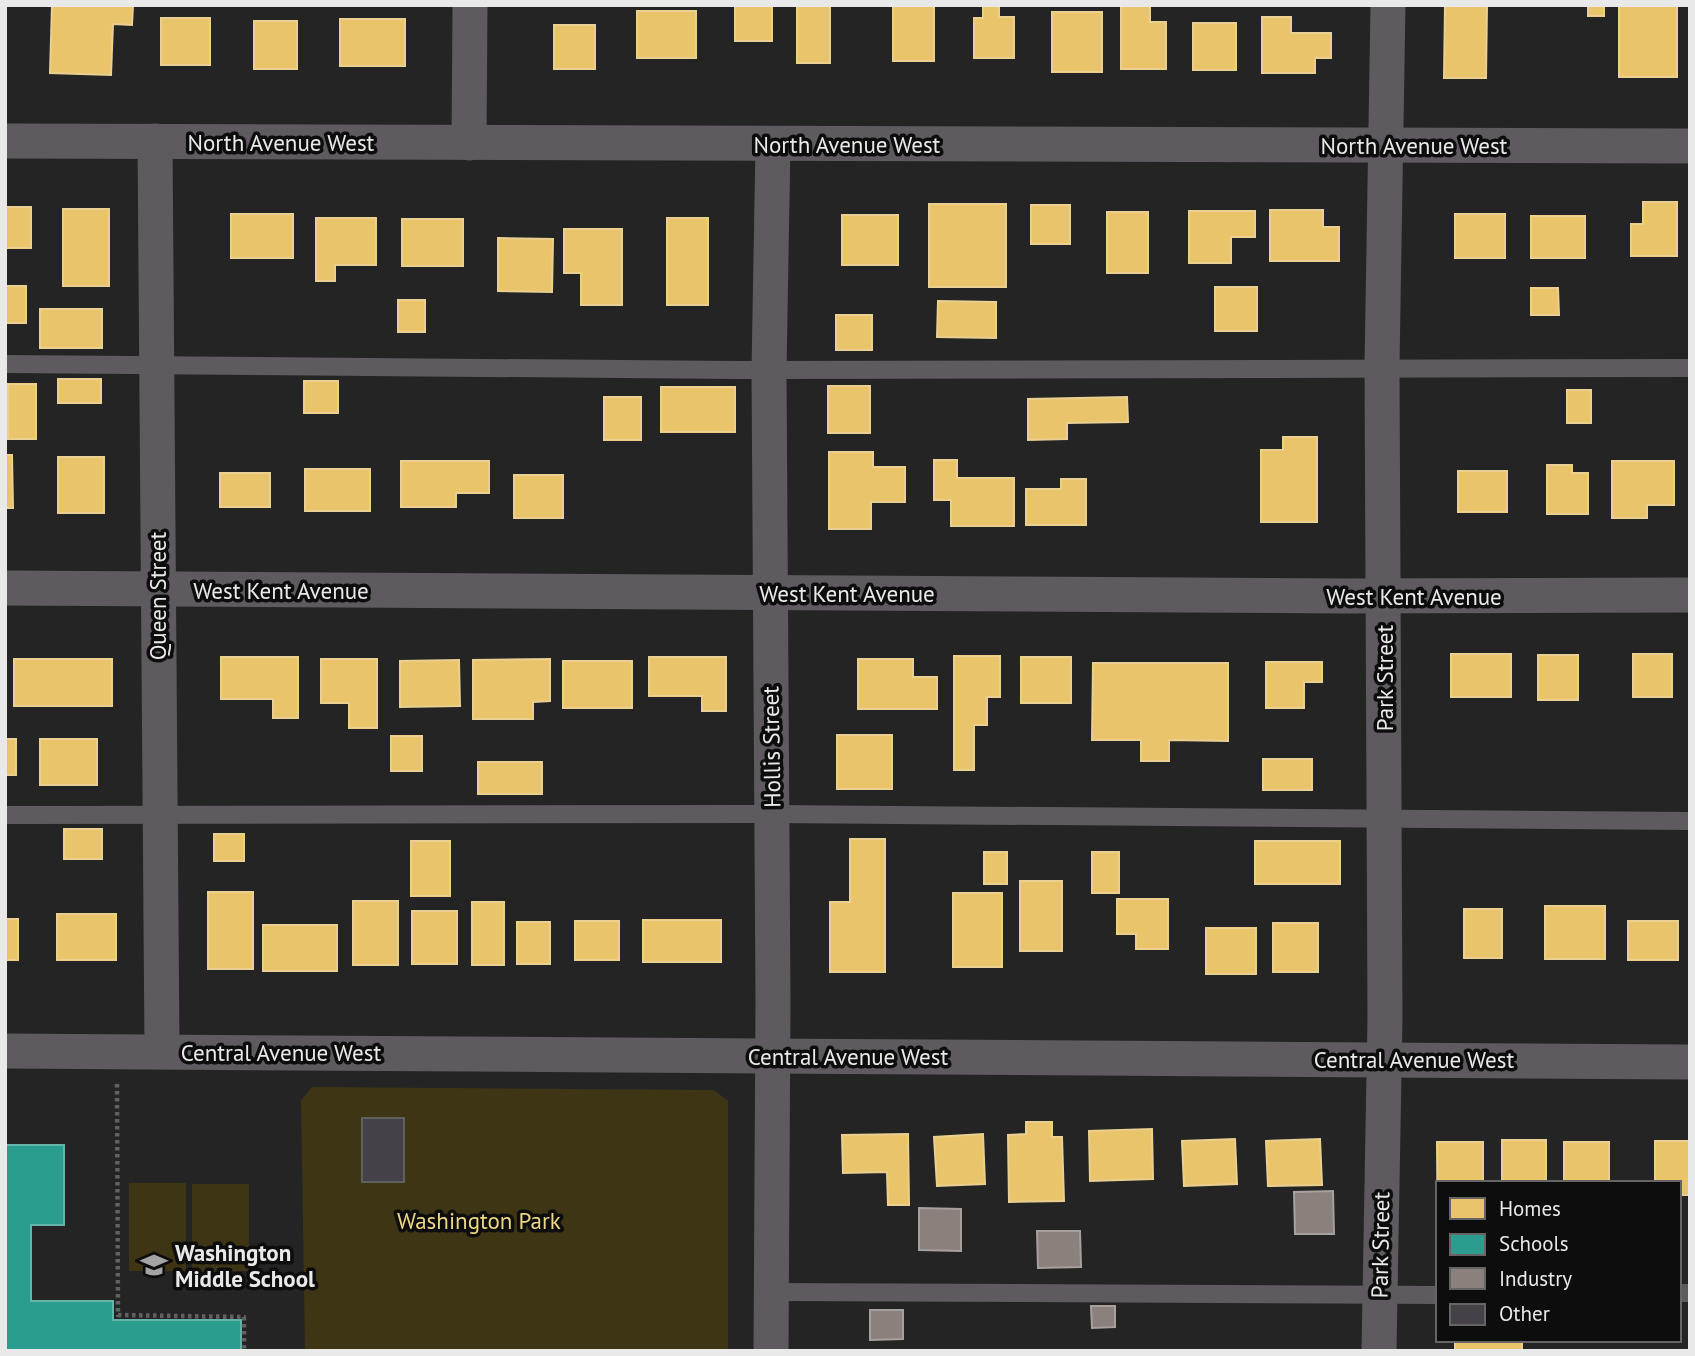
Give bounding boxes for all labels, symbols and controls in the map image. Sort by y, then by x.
street label: North Avenue West [188,128,375,157]
street label: North Avenue West [754,130,941,159]
street label: North Avenue West [1321,131,1508,160]
street label: Queen Street [143,531,172,660]
street label: West Kent Avenue [193,576,369,605]
street label: West Kent Avenue [759,579,935,608]
street label: West Kent Avenue [1326,582,1502,611]
street label: Park Street [1370,625,1399,731]
street label: Hollis Street [755,686,787,808]
street label: Central Avenue West [181,1038,381,1067]
street label: Central Avenue West [748,1042,948,1071]
street label: Central Avenue West [1314,1045,1514,1074]
legend [1436,1181,1681,1342]
street label: Park Street [1365,1191,1395,1298]
text: Homes [1499,1195,1561,1222]
park label: Washington Park [397,1206,561,1235]
text: Schools [1499,1230,1569,1257]
place label: Washington Middle School [175,1238,315,1293]
school or university icon: Washington Middle School [139,1250,169,1280]
text: Industry [1499,1265,1572,1292]
text: Other [1499,1300,1550,1327]

